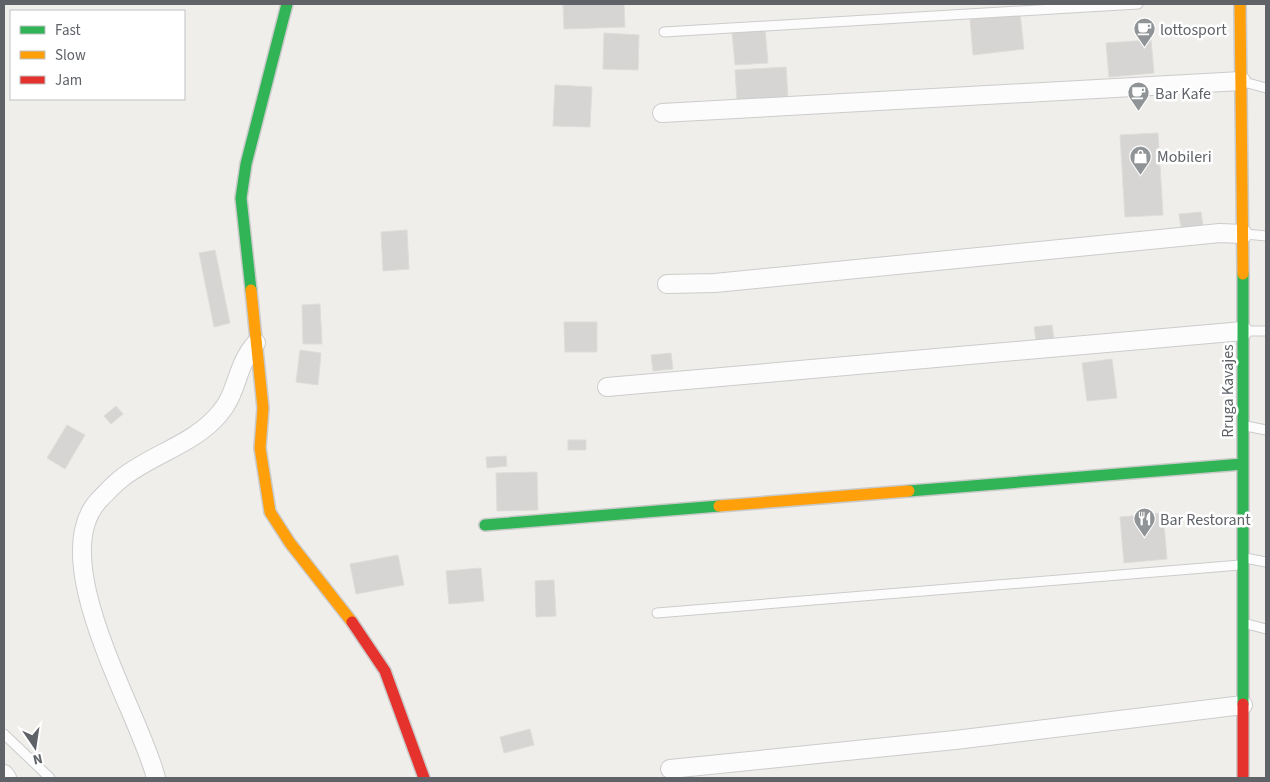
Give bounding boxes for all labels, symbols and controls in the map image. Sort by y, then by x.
legend [10,10,185,100]
cafe icon: lottosport [1132,17,1156,48]
place label: lottosport [1160,19,1227,41]
text: Fast [55,20,81,41]
text: Slow [55,45,86,66]
text: Jam [55,70,82,91]
cafe icon: Bar Kafe [1127,81,1151,112]
place label: Bar Kafe [1155,83,1211,105]
shop icon: Mobileri [1129,144,1153,175]
place label: Mobileri [1157,146,1212,168]
street label: Rruga Kavajes [1217,344,1239,438]
restaurant icon: Bar Restorant [1132,507,1156,538]
place label: Bar Restorant [1160,509,1251,531]
north arrow [10,722,60,772]
text: N [31,748,44,769]

